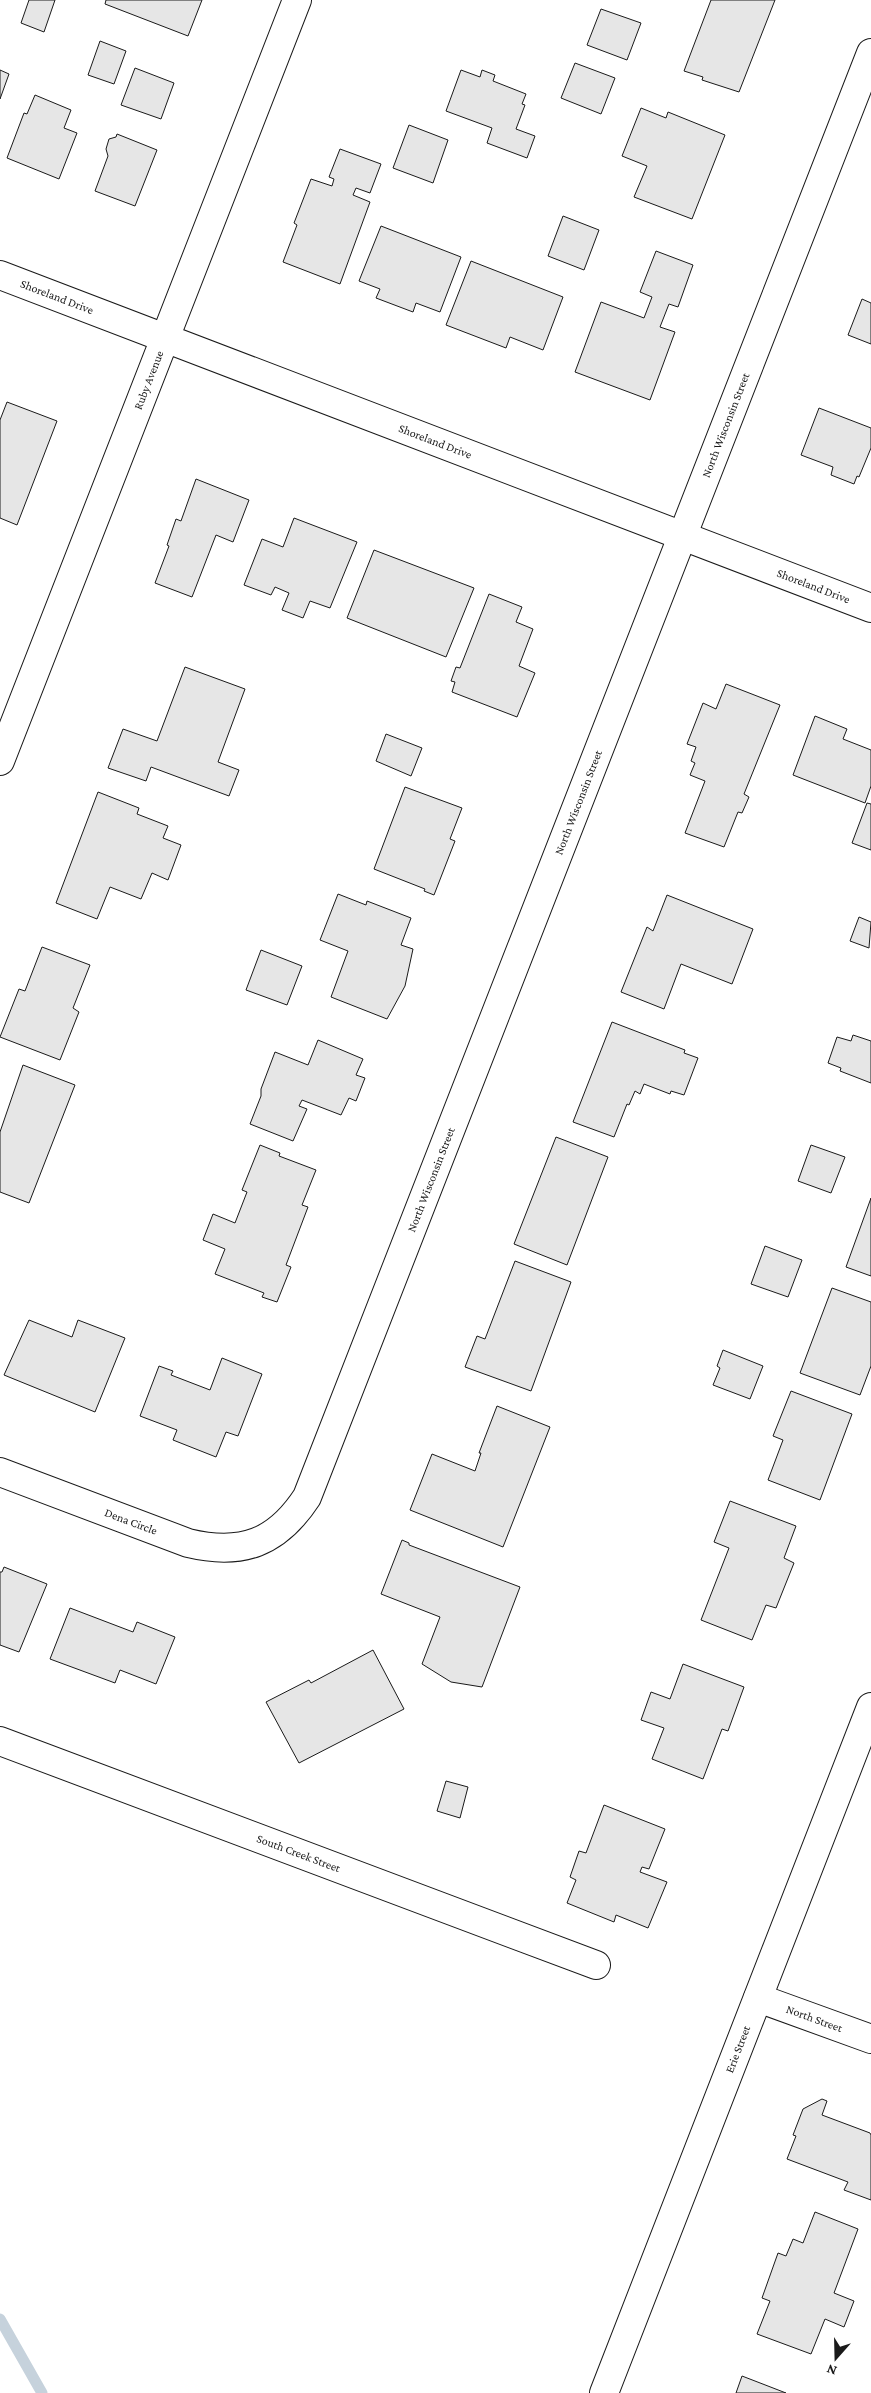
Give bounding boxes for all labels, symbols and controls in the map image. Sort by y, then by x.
street label: Shoreland Drive [18,276,96,317]
street label: Ruby Avenue [131,348,167,412]
street label: North Wisconsin Street [699,370,753,480]
street label: Shoreland Drive [397,421,474,462]
street label: Shoreland Drive [775,566,852,606]
street label: North Wisconsin Street [552,747,605,857]
street label: North Wisconsin Street [404,1124,458,1234]
street label: Dena Circle [103,1505,159,1538]
street label: South Creek Street [255,1831,343,1876]
street label: North Street [784,2002,845,2035]
street label: Erie Street [722,2023,754,2075]
north arrow [811,2333,861,2383]
text: N [824,2361,839,2379]

